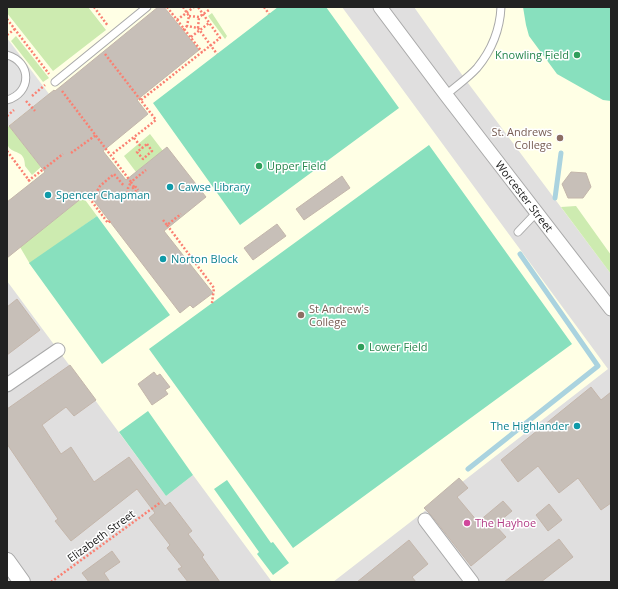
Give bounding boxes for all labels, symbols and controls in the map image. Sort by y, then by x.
place label: Knowling Field [495,47,569,62]
marker: Knowling Field [572,50,582,60]
place label: St. Andrews College [491,124,552,152]
marker: St. Andrews College [555,133,565,143]
street label: Worcester Street [492,157,557,235]
place label: Upper Field [267,158,326,173]
marker: Upper Field [254,161,264,171]
place label: Cawse Library [178,179,250,194]
marker: Cawse Library [165,182,175,192]
place label: Spencer Chapman [56,187,150,202]
marker: Spencer Chapman [43,190,53,200]
place label: Norton Block [171,251,238,266]
marker: Norton Block [158,254,168,264]
place label: St Andrew's College [309,301,369,329]
marker: St Andrew's College [296,310,306,320]
place label: Lower Field [369,339,428,354]
marker: Lower Field [356,342,366,352]
place label: The Highlander [491,418,570,433]
marker: The Highlander [572,421,582,431]
street label: Elizabeth Street [64,506,138,565]
place label: The Hayhoe [475,515,536,530]
marker: The Hayhoe [462,518,472,528]

